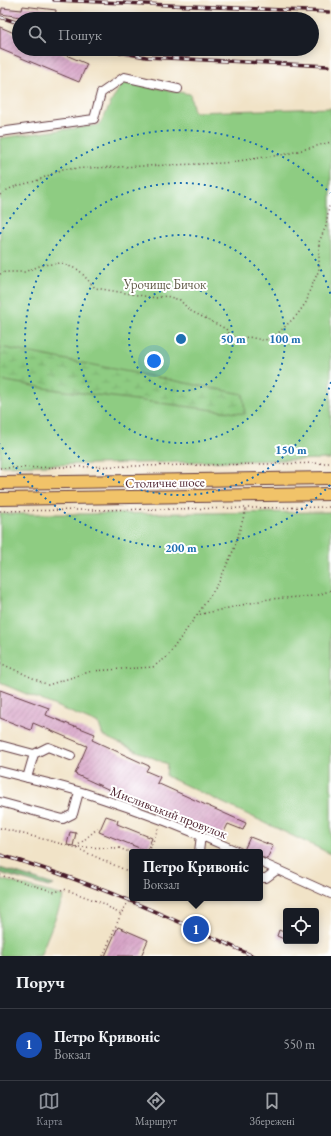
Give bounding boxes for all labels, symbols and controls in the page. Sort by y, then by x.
search box [12,12,319,56]
icon: search [26,23,48,45]
text: Пошук [58,25,102,44]
park label: Урочище Бичок [123,276,207,293]
text: 50 m [220,331,246,347]
text: 100 m [269,331,301,347]
centre of rings [174,332,188,346]
your location [144,351,164,371]
text: 150 m [275,442,307,458]
street label: Столичне шосе [125,473,205,492]
text: 200 m [165,540,197,556]
street label: Мисливський провулок [108,782,231,843]
popup [129,849,263,901]
text: Петро Кривоніс [143,857,249,876]
text: Вокзал [143,876,180,893]
map controls [283,908,319,944]
button: locate [283,908,319,944]
pin: 1 [183,914,209,944]
text: Поруч [16,971,65,993]
text: Петро Кривоніс [54,1027,160,1046]
text: 1 [26,1036,32,1053]
text: 550 m [284,1036,315,1053]
text: Вокзал [54,1046,91,1063]
tab: Карта [36,1090,63,1128]
tab: Маршрут [135,1090,177,1128]
tab: Збережені [250,1090,295,1128]

